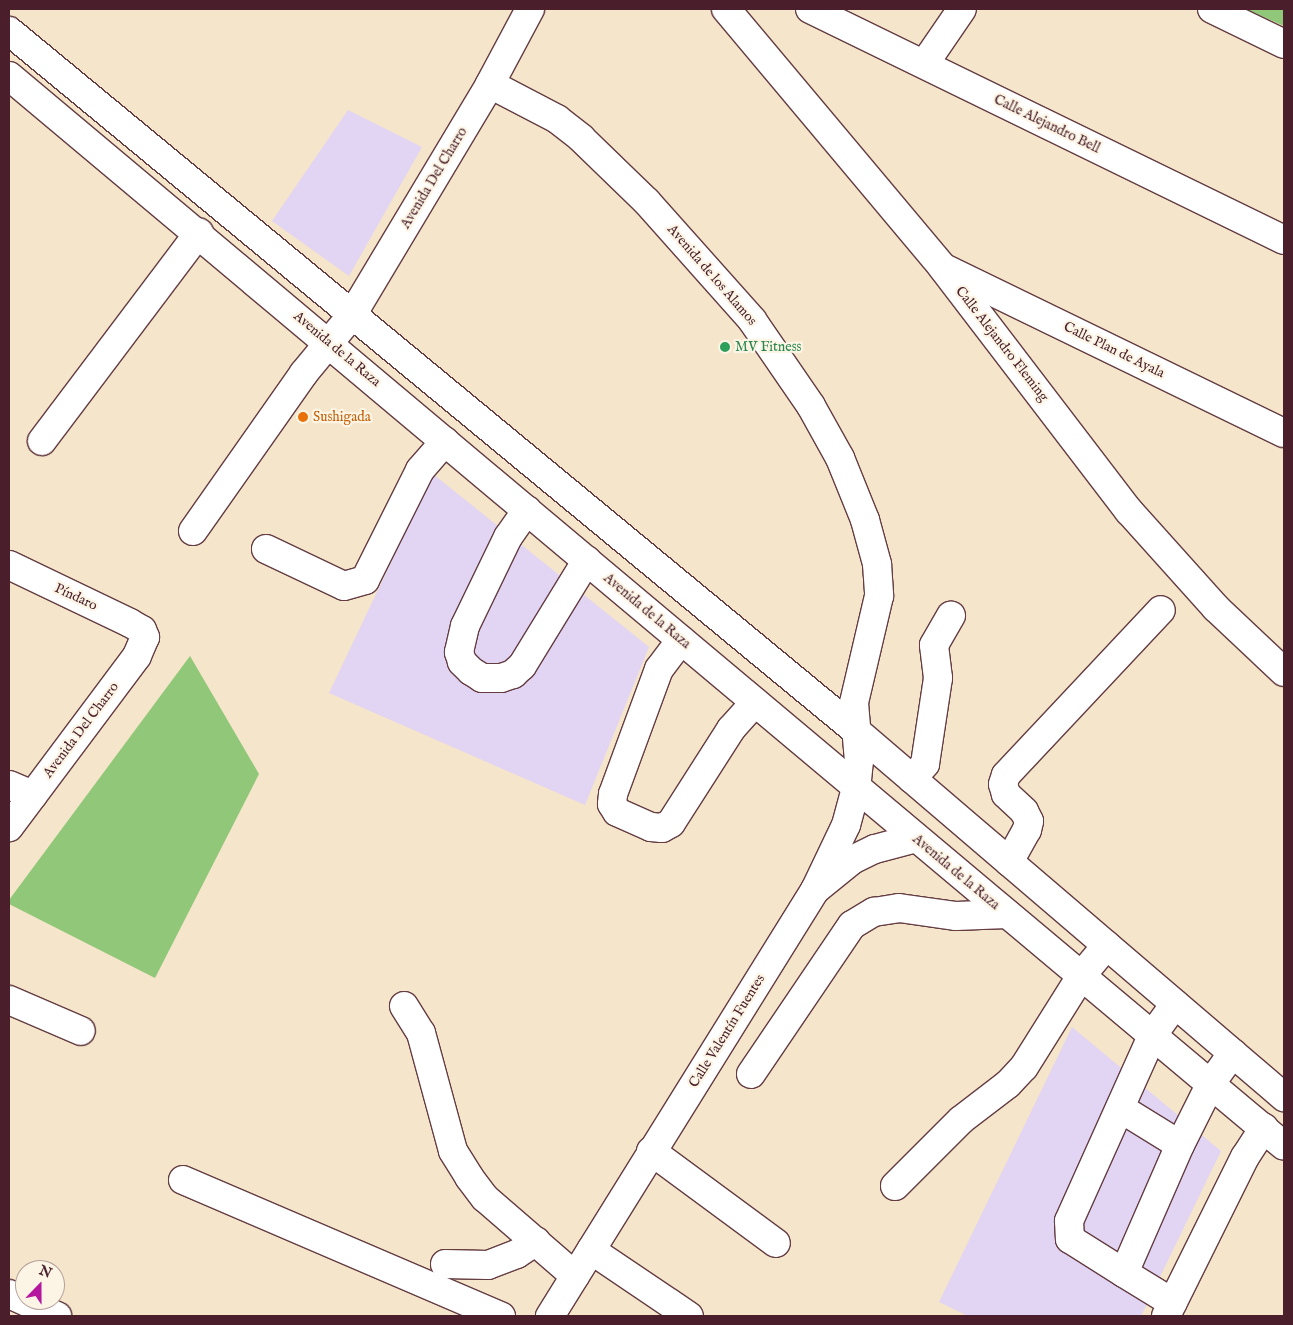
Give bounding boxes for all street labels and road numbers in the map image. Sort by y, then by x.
street label: Calle Alejandro Bell [991,91,1103,157]
street label: Avenida Del Charro [397,124,471,232]
street label: Avenida de los Alamos [664,221,760,329]
street label: Calle Alejandro Fleming [952,283,1052,405]
street label: Avenida de la Raza [290,308,384,390]
street label: Calle Plan de Ayala [1061,318,1167,382]
street label: Avenida de la Raza [600,570,694,652]
street label: Píndaro [52,580,100,614]
street label: Avenida Del Charro [40,679,122,781]
street label: Avenida de la Raza [909,831,1003,913]
street label: Calle Valentín Fuentes [685,971,769,1091]

